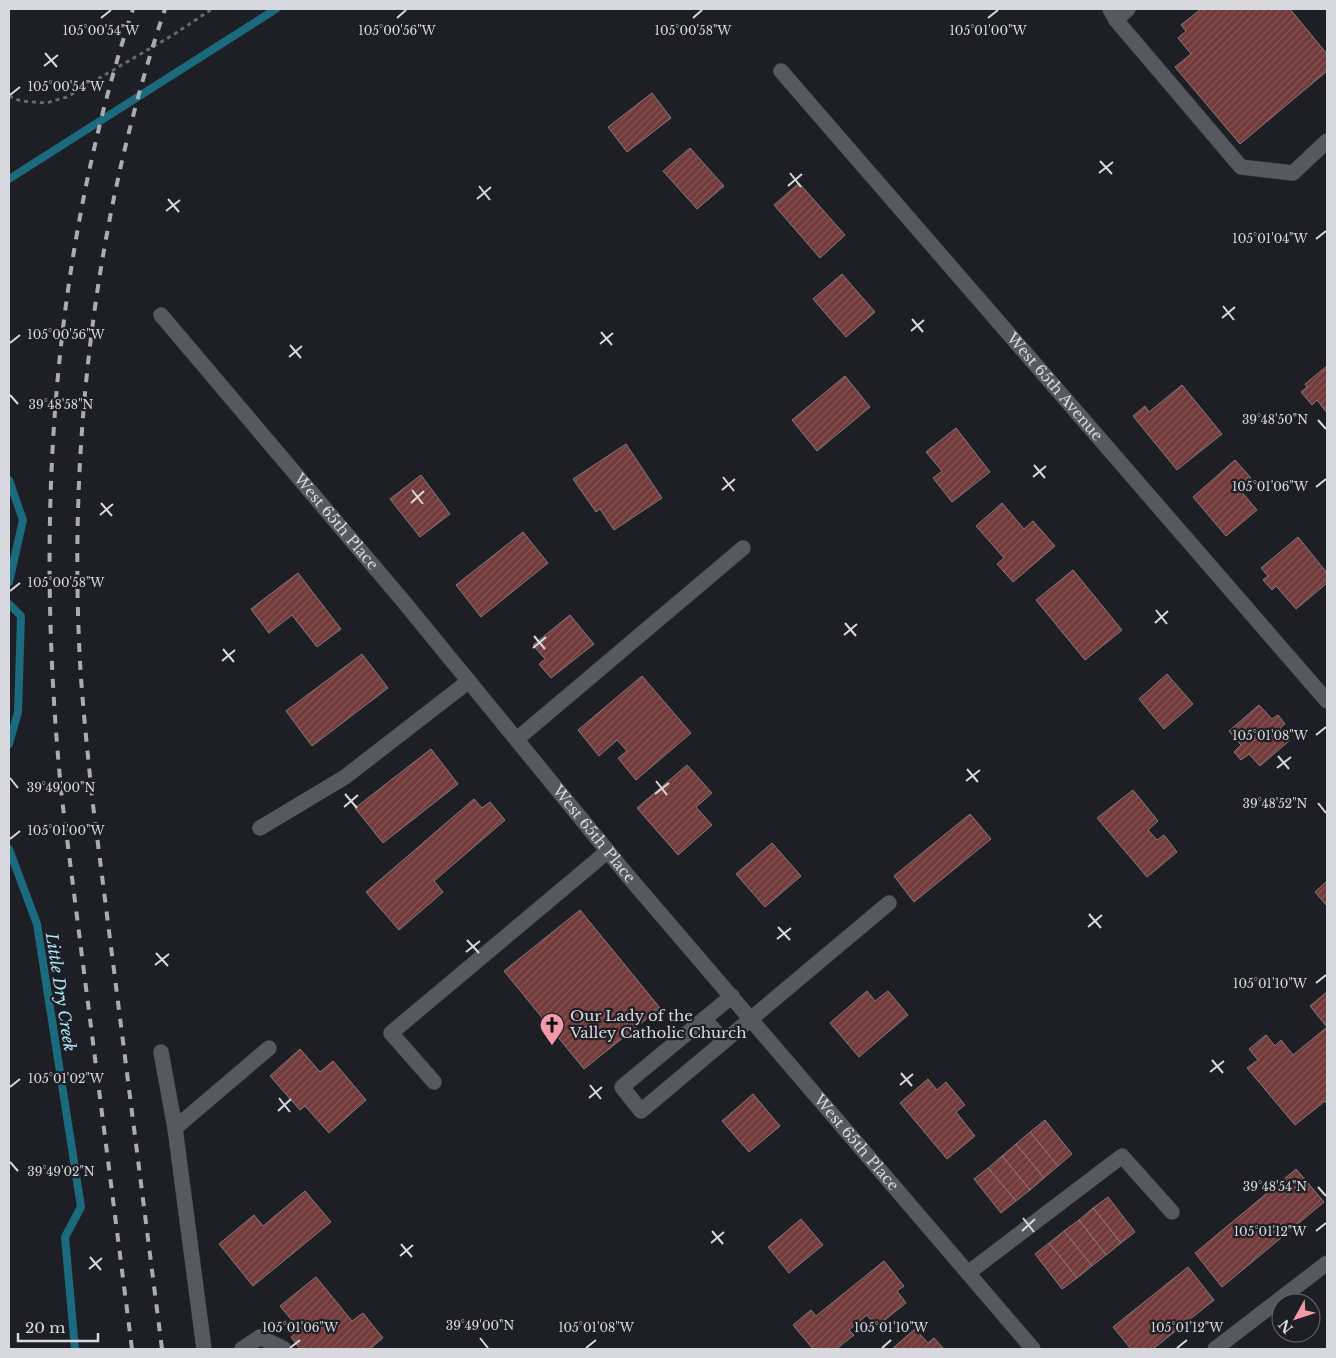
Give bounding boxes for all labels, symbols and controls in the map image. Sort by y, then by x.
text: 105°00'54"W [63,23,140,38]
text: 105°00'56"W [358,23,437,38]
text: 105°00'58"W [655,23,732,38]
text: 105°01'00"W [949,23,1027,38]
text: 105°00'54"W [28,79,105,94]
text: 105°01'04"W [1232,231,1309,246]
text: 105°00'56"W [27,327,106,342]
street label: West 65th Avenue [1002,328,1107,445]
text: 39°48'58"N [29,397,94,412]
text: 39°48'50"N [1242,412,1308,427]
street label: West 65th Place [290,469,383,574]
text: 105°01'06"W [1232,479,1309,494]
text: 105°00'58"W [28,575,105,590]
text: 105°01'08"W [1232,728,1309,743]
text: 39°49'00"N [27,780,95,795]
street label: West 65th Place [548,780,640,887]
text: 39°48'52"N [1243,796,1308,811]
text: 105°01'00"W [27,823,105,838]
water label: Little Dry Creek [42,930,80,1053]
text: 105°01'10"W [1233,976,1308,991]
place label: Our Lady of the Valley Catholic Church [569,1006,746,1042]
church icon: Our Lady of the Valley Catholic Church [539,1012,565,1046]
text: 105°01'02"W [28,1071,105,1086]
street label: West 65th Place [810,1090,903,1194]
text: 39°49'02"N [27,1164,95,1179]
text: 39°48'54"N [1243,1179,1307,1194]
text: 105°01'12"W [1234,1224,1307,1239]
north arrow [1271,1293,1321,1343]
scale bar [18,1310,98,1342]
text: N [1275,1316,1297,1337]
text: 20 m [25,1318,65,1337]
text: 39°49'00"N [446,1318,514,1333]
text: 105°01'06"W [262,1320,339,1335]
text: 105°01'08"W [558,1320,635,1335]
text: 105°01'10"W [854,1320,929,1335]
text: 105°01'12"W [1151,1320,1224,1335]

